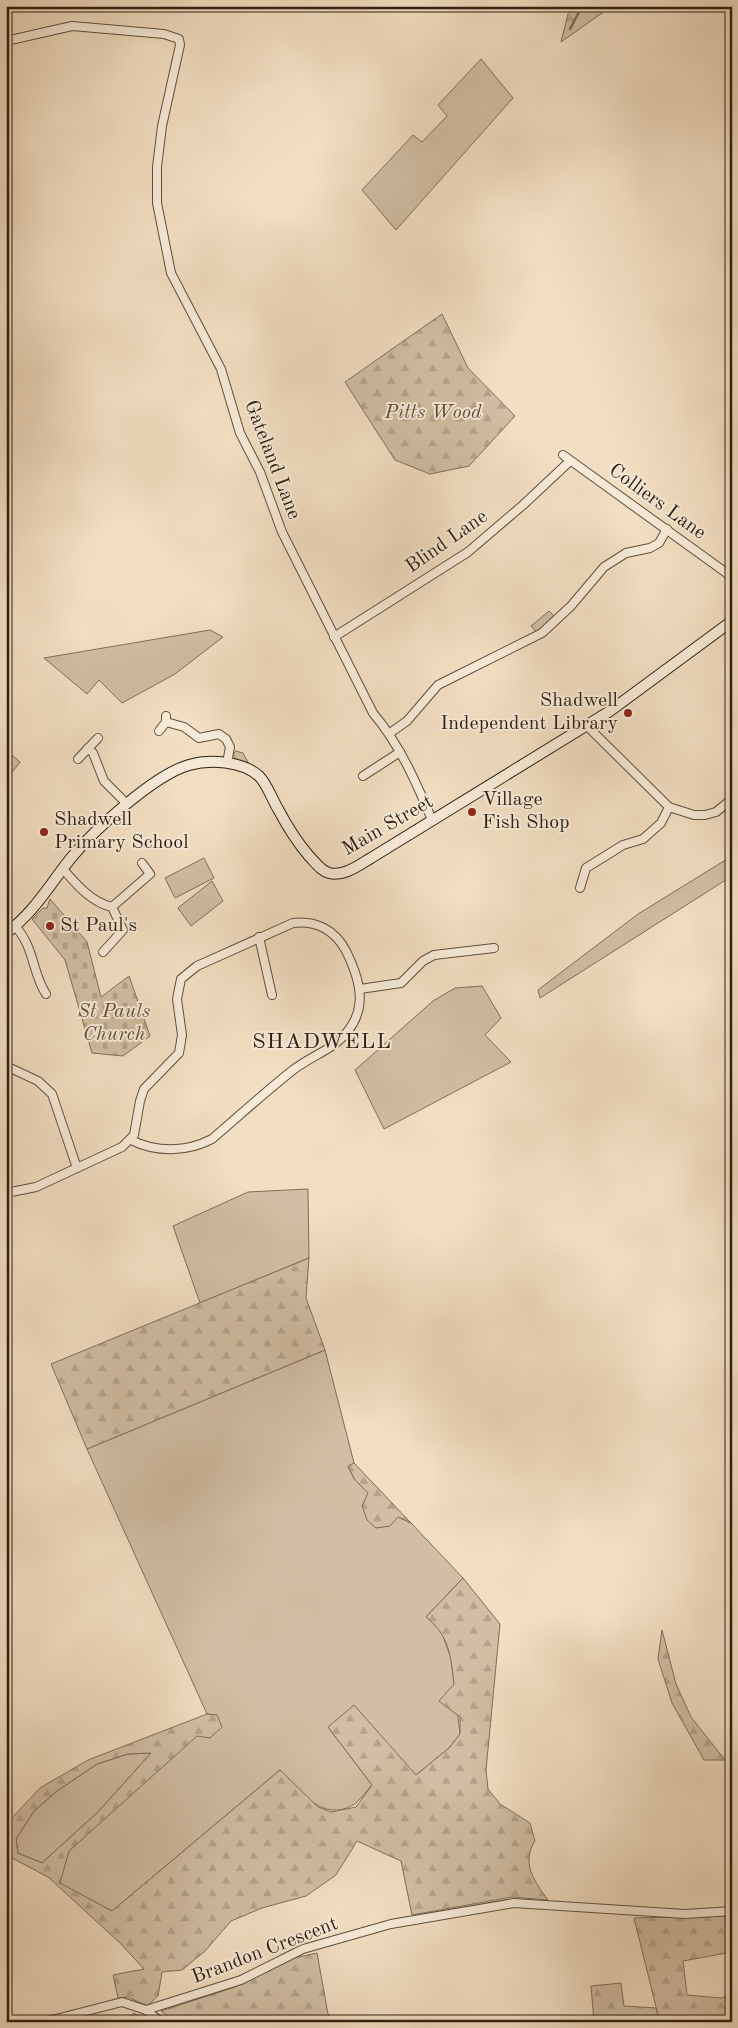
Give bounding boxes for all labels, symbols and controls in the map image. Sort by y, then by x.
street label: Gateland Lane [240,398,304,522]
park label: Pitts Wood [383,403,482,423]
street label: Colliers Lane [605,460,709,544]
street label: Blind Lane [402,507,492,577]
place label: Shadwell Independent Library [440,691,618,734]
marker: Shadwell Independent Library [622,707,634,719]
place label: Village Fish Shop [482,790,570,833]
street label: Main Street [339,792,437,860]
marker: Village Fish Shop [466,806,478,818]
place label: Shadwell Primary School [54,810,189,853]
marker: Shadwell Primary School [38,826,50,838]
place label: St Paul's [60,916,137,936]
marker: St Paul's [44,920,56,932]
park label: St Pauls Church [78,1002,150,1045]
district label: SHADWELL [252,1031,392,1053]
street label: Brandon Crescent [189,1914,341,1988]

